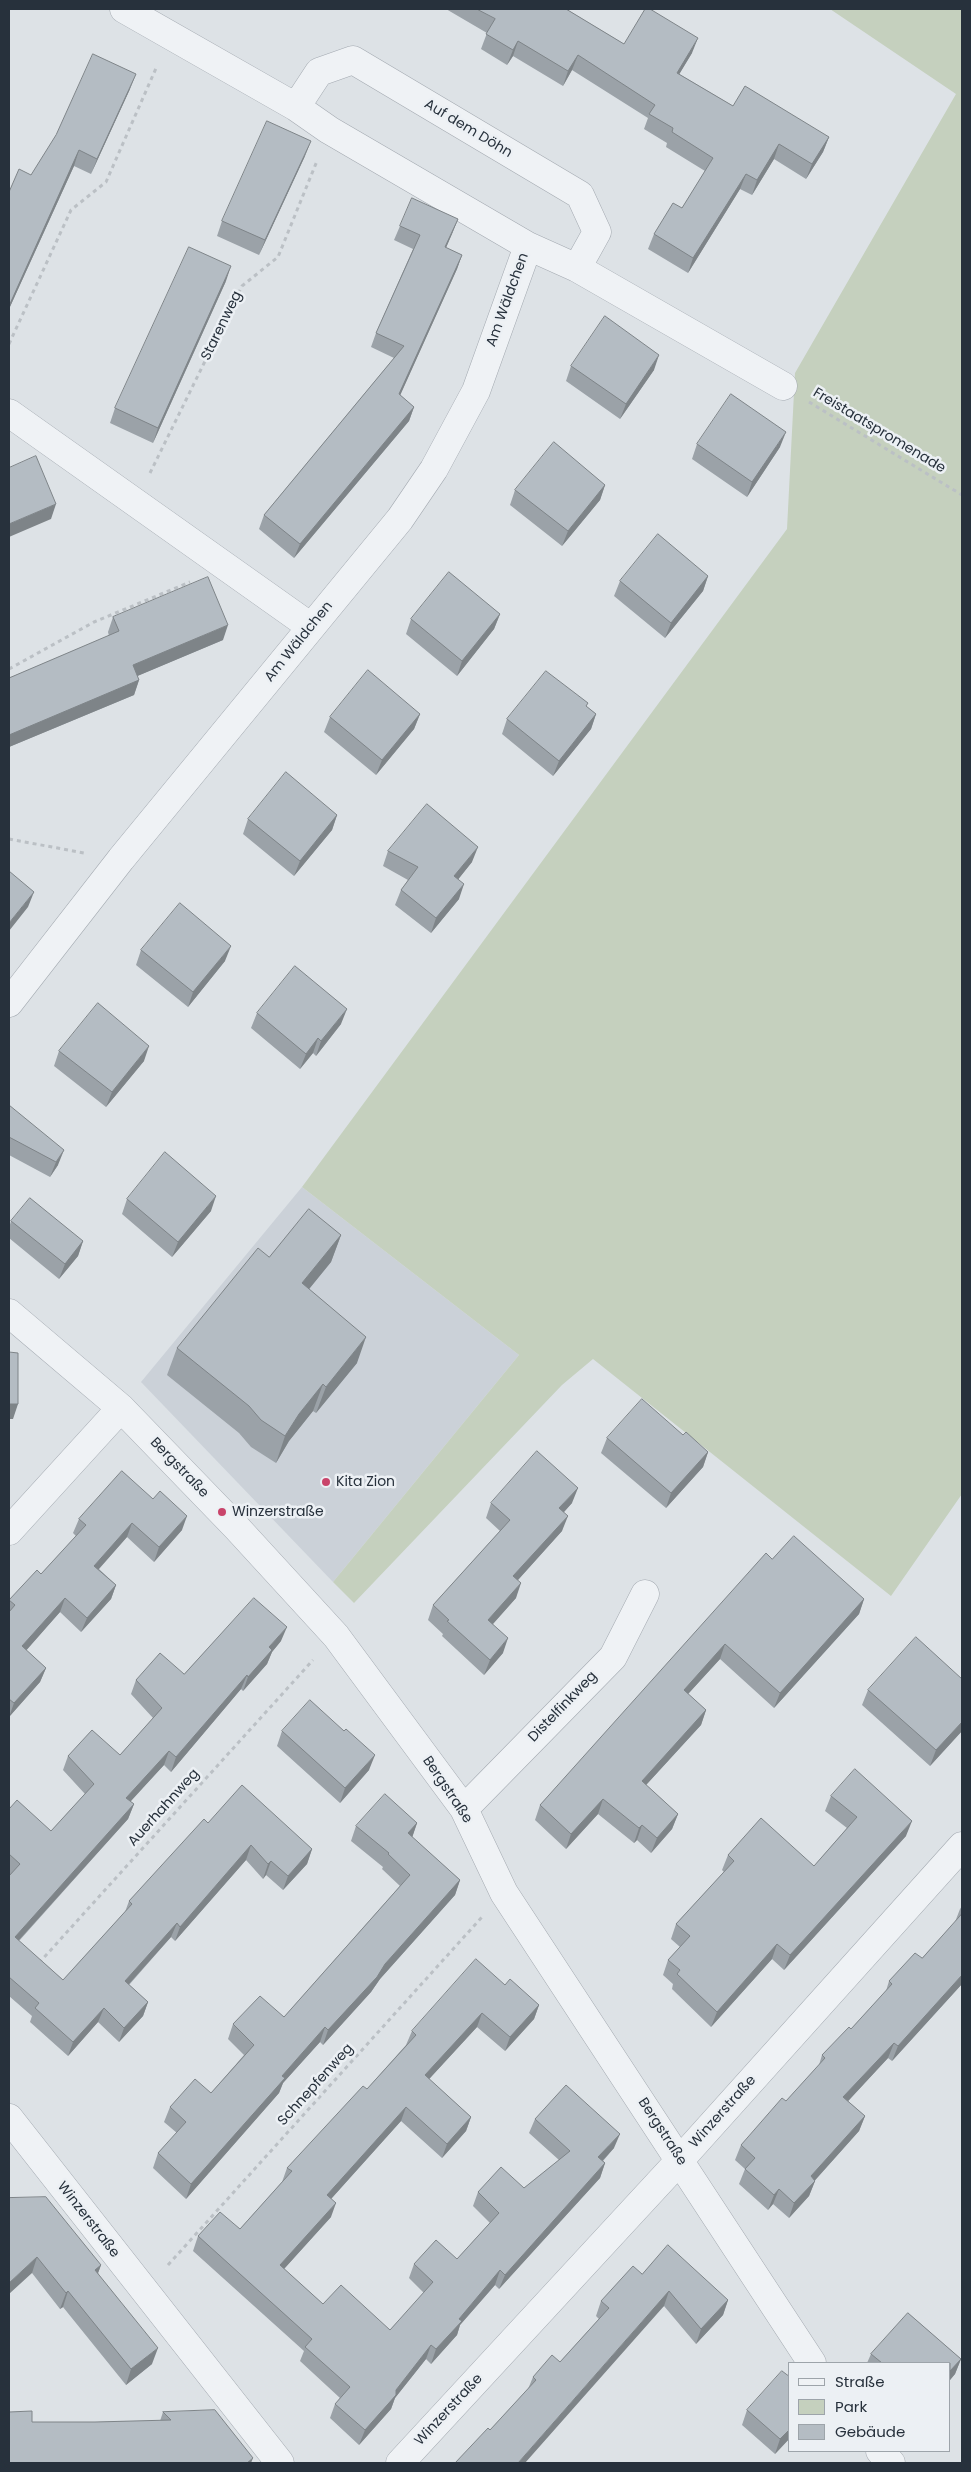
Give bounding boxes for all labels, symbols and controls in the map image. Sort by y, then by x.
street label: Auf dem Döhn [421,96,515,162]
street label: Am Wäldchen [483,251,533,349]
street label: Starenweg [198,288,246,364]
street label: Freistaatspromenade [810,385,948,477]
street label: Am Wäldchen [261,598,337,686]
street label: Bergstraße [146,1434,212,1502]
place label: Kita Zion [336,1474,395,1490]
marker: Kita Zion [320,1476,332,1488]
place label: Winzerstraße [232,1504,324,1520]
marker: Winzerstraße [216,1506,228,1518]
street label: Distelfinkweg [525,1668,601,1746]
street label: Bergstraße [418,1753,476,1827]
street label: Auerhahnweg [125,1766,203,1850]
street label: Schnepfenweg [275,2040,357,2130]
street label: Winzerstraße [686,2072,760,2152]
street label: Bergstraße [634,2095,690,2169]
street label: Winzerstraße [53,2179,123,2261]
legend [788,2362,951,2452]
street label: Winzerstraße [412,2371,486,2449]
text: Straße [835,2371,885,2392]
text: Park [835,2396,867,2417]
text: Gebäude [835,2421,905,2442]

